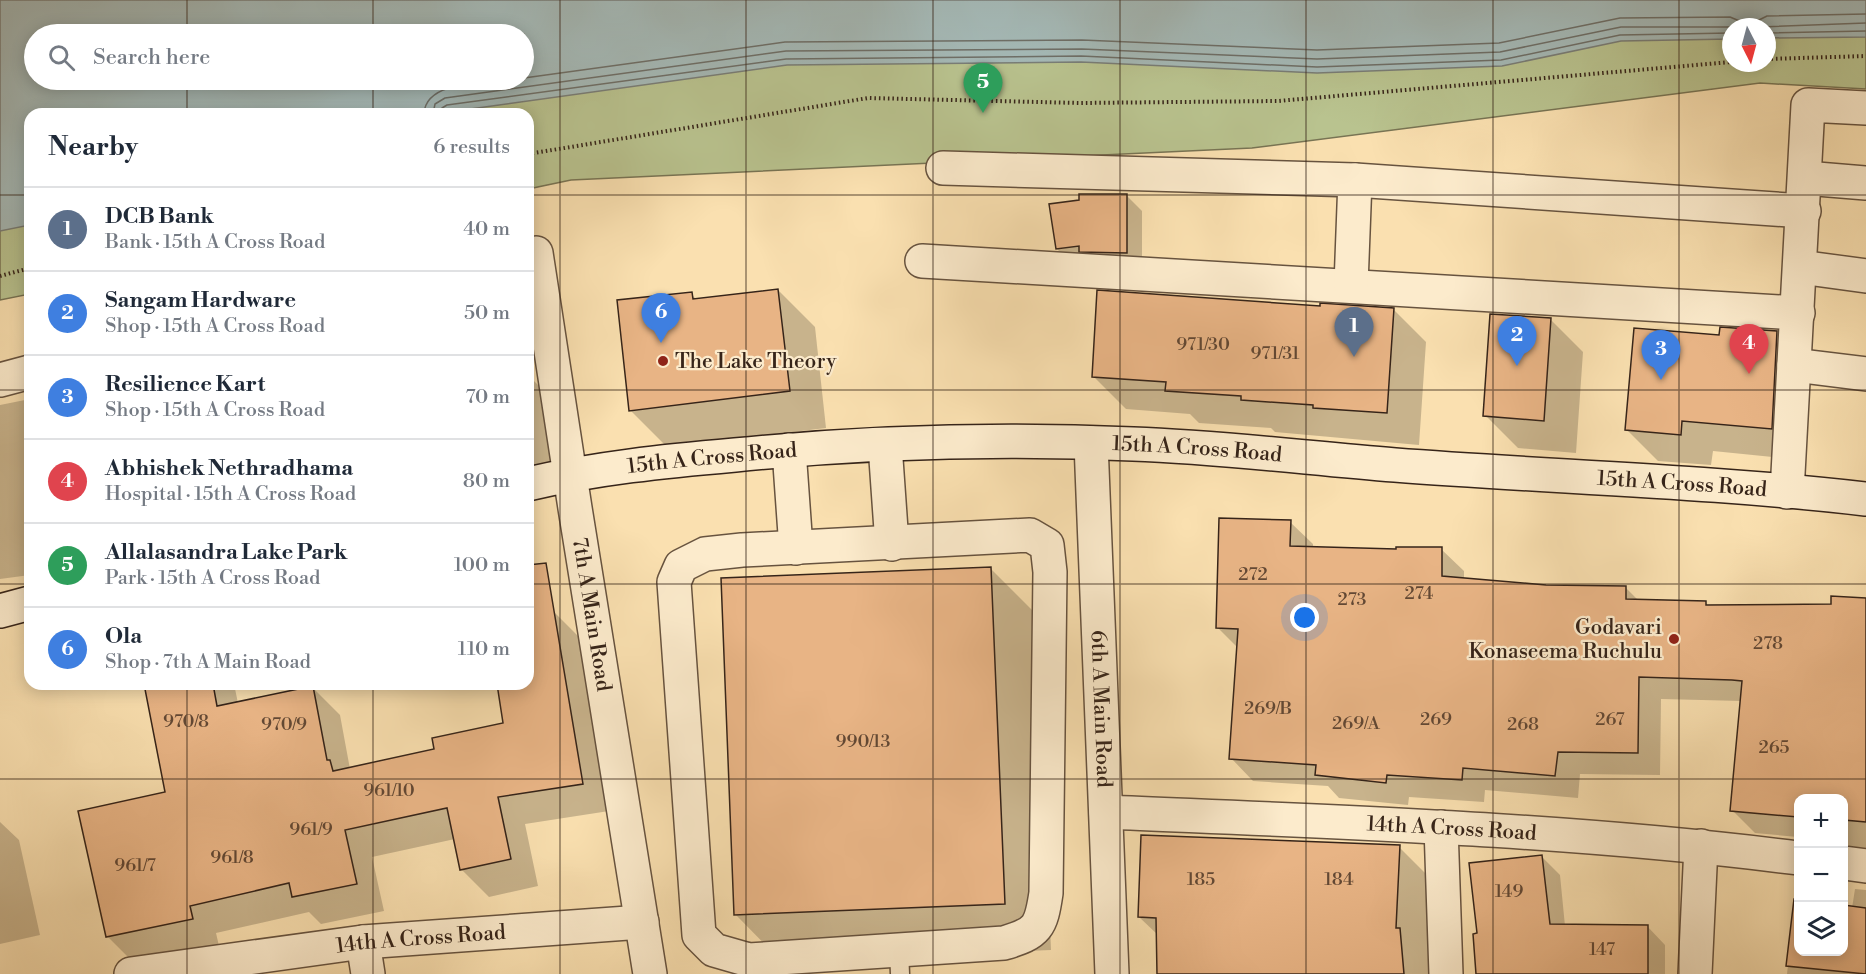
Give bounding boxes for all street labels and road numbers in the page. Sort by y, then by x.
street label: 15th A Cross Road [1112,431,1283,469]
street label: 15th A Cross Road [626,438,798,480]
street label: 15th A Cross Road [1596,466,1768,503]
street label: 7th A Main Road [566,536,616,694]
street label: 6th A Main Road [1084,629,1117,788]
street label: 14th A Cross Road [1366,811,1538,847]
street label: 14th A Cross Road [334,920,507,960]

